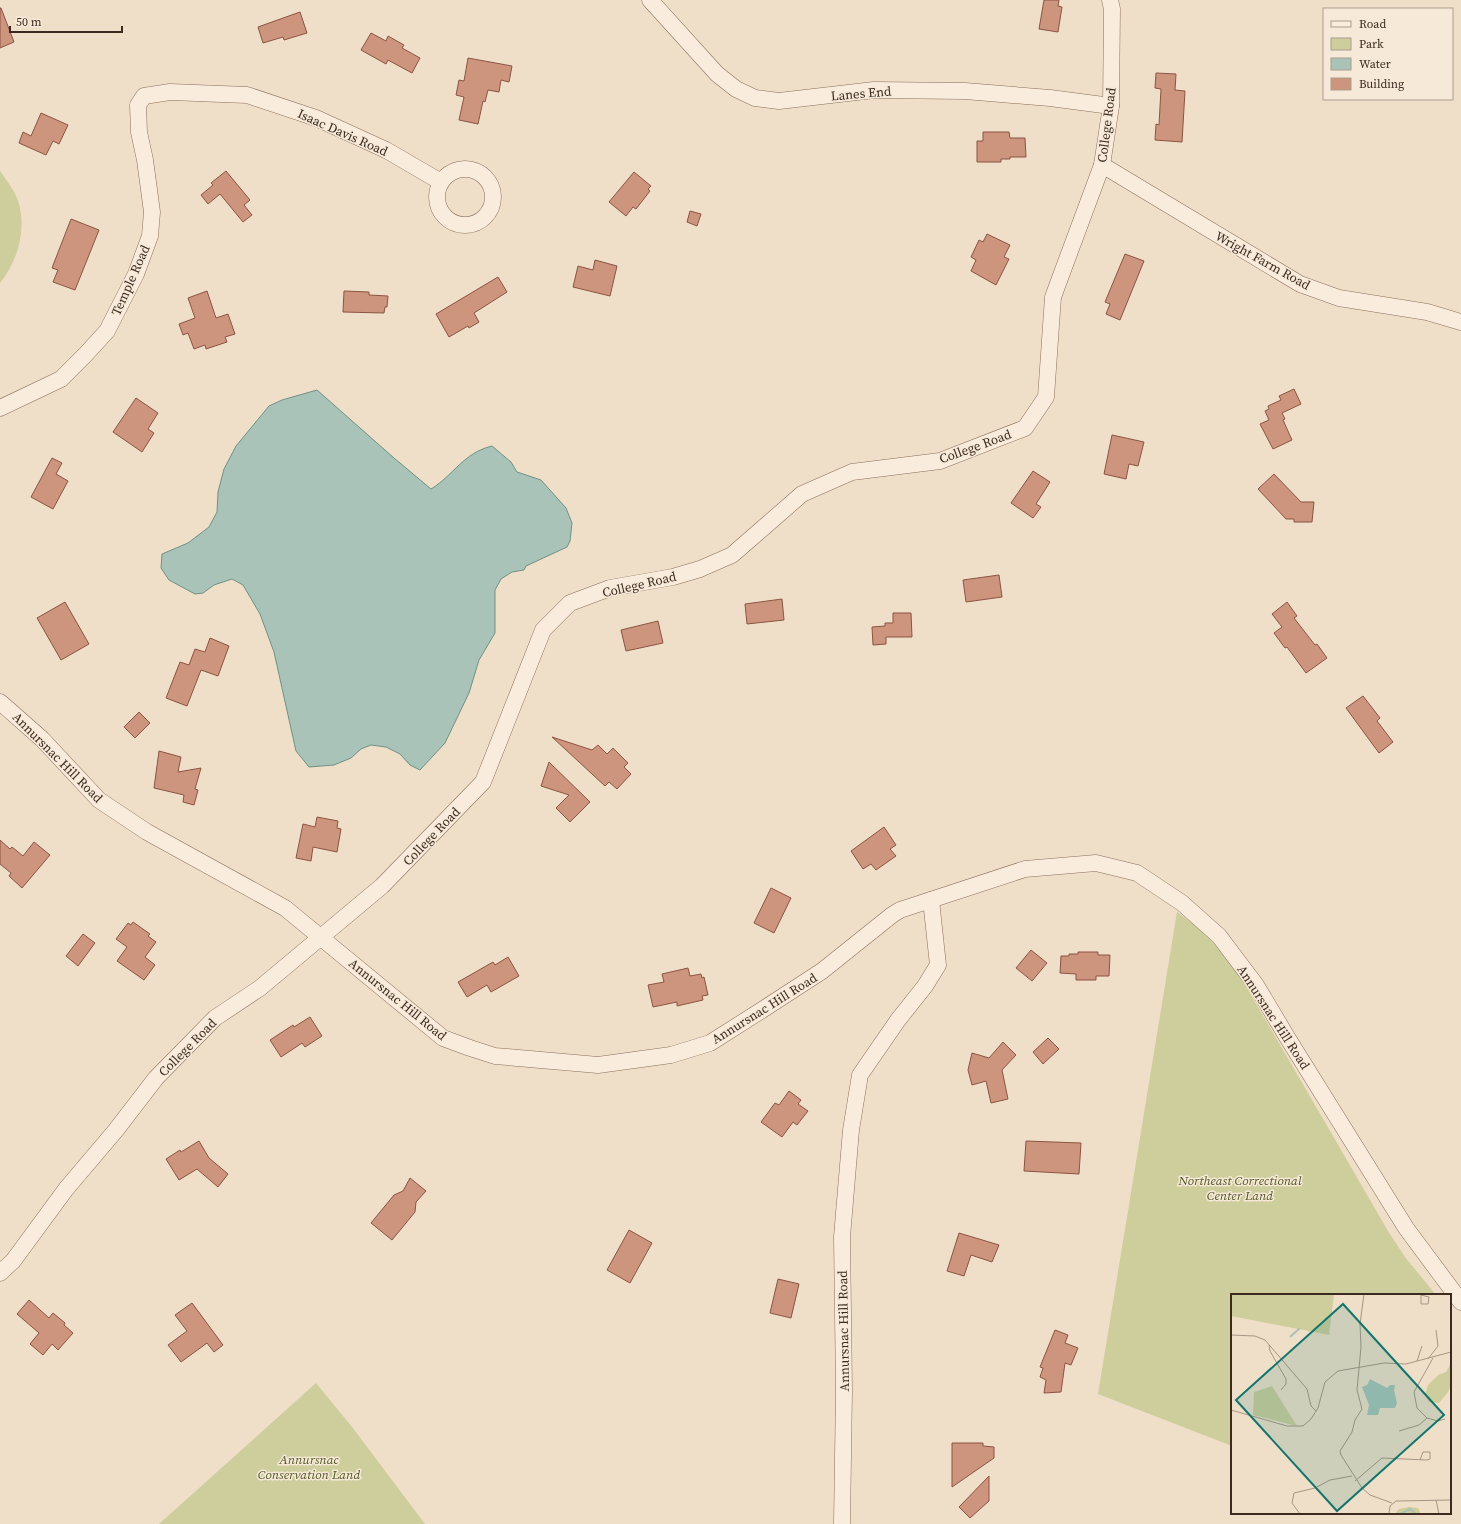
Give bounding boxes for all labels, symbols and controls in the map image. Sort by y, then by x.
scale bar [10,8,122,34]
legend [1323,8,1453,100]
text: 50 m [16,14,42,30]
text: Road [1359,16,1386,32]
text: Park [1359,36,1384,52]
text: Water [1359,56,1391,72]
text: Building [1359,76,1404,92]
street label: Lanes End [830,82,893,105]
street label: College Road [1093,86,1120,163]
street label: Isaac Davis Road [295,105,391,160]
street label: Wright Farm Road [1212,227,1314,294]
street label: Temple Road [107,242,154,318]
street label: College Road [937,425,1014,467]
street label: College Road [601,568,678,601]
street label: Annursnac Hill Road [9,709,107,807]
street label: College Road [399,803,464,869]
street label: Annursnac Hill Road [345,955,451,1045]
street label: Annursnac Hill Road [1233,962,1314,1073]
street label: Annursnac Hill Road [708,969,821,1048]
street label: College Road [155,1014,220,1080]
park label: Northeast Correctional Center Land [1177,1172,1302,1204]
street label: Annursnac Hill Road [834,1270,853,1392]
inset map [1231,1294,1451,1514]
park label: Annursnac Conservation Land [258,1451,360,1483]

